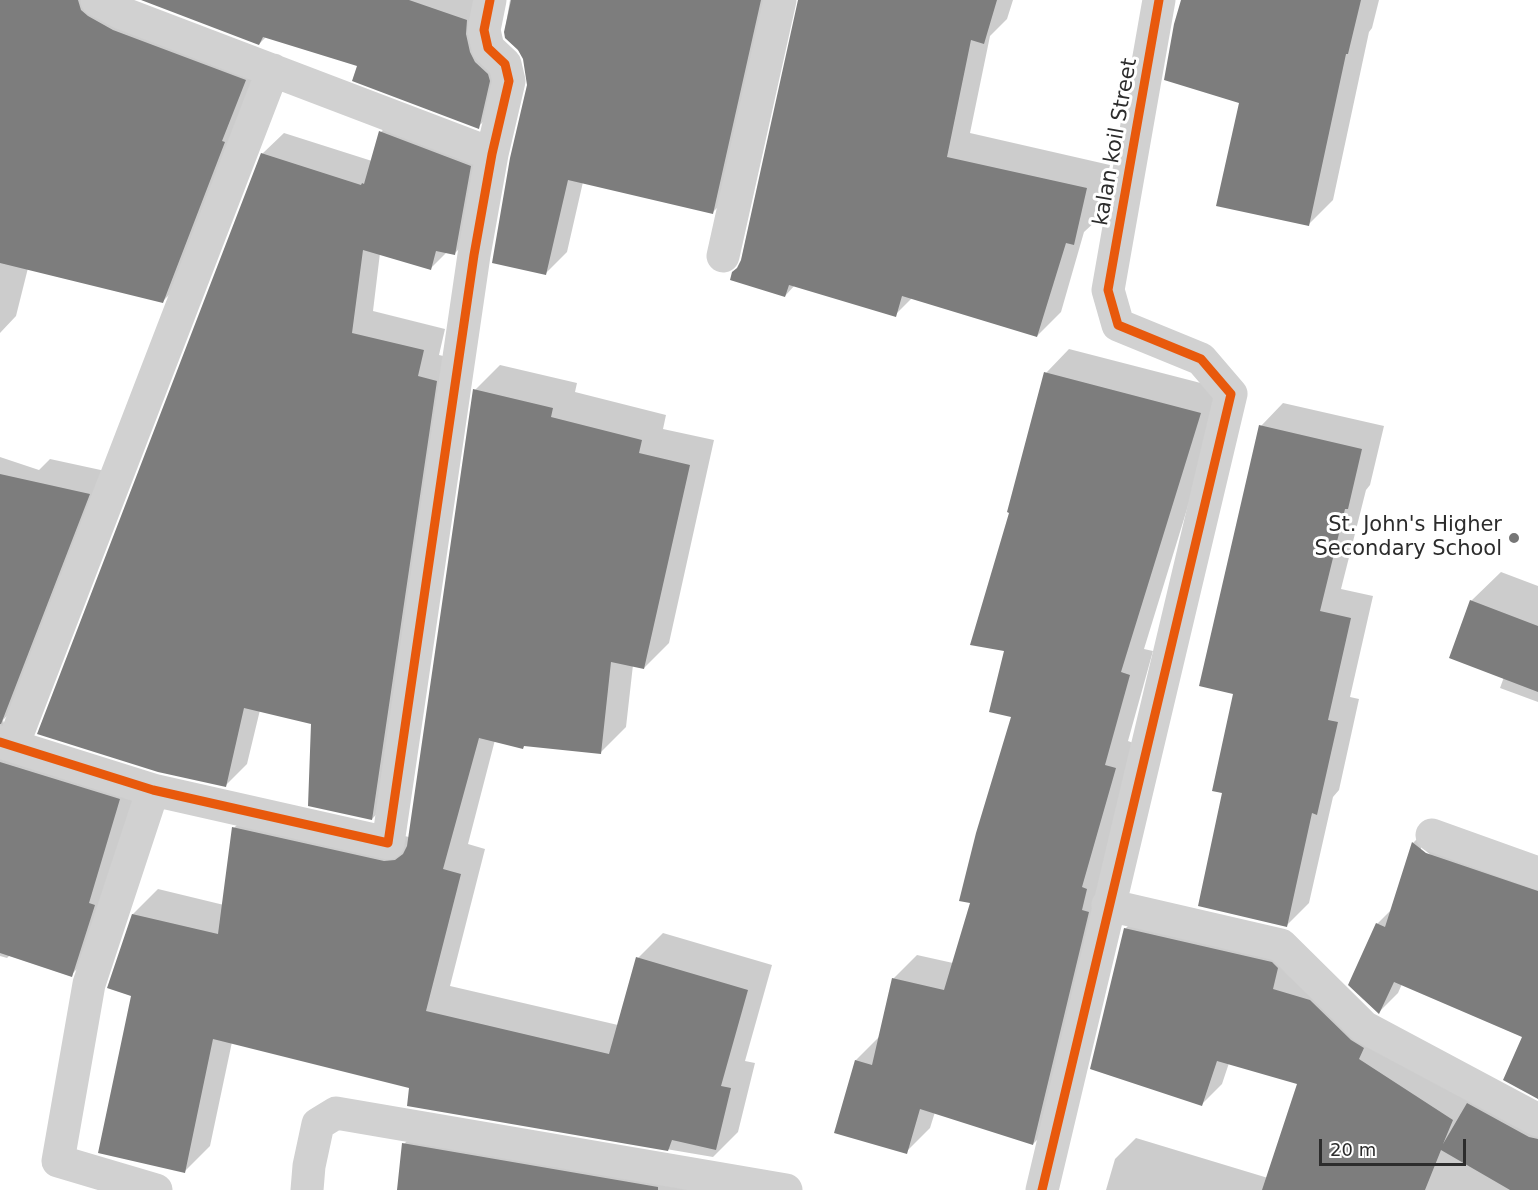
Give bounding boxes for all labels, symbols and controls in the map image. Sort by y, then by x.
street label: kalan koil Street [1089,56,1143,228]
place label: St. John's Higher Secondary School [1314,513,1502,563]
marker: St. John's Higher Secondary School [1507,531,1521,545]
scale bar [1322,1127,1469,1165]
text: 20 m [1330,1139,1376,1160]

